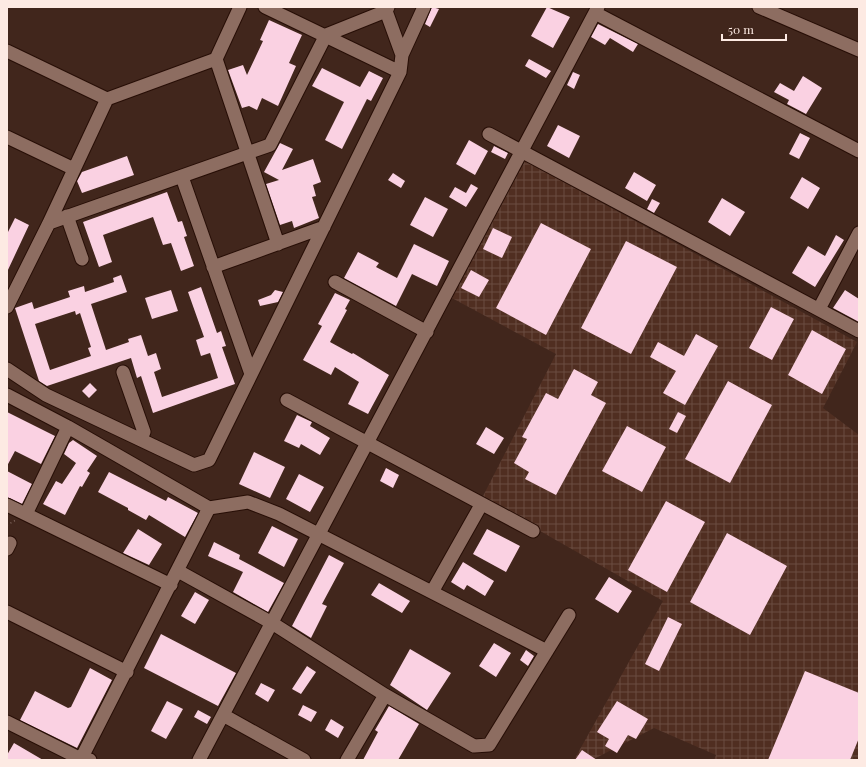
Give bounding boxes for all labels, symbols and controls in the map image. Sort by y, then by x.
scale bar [722,16,786,42]
text: 50 m [728,21,754,37]

